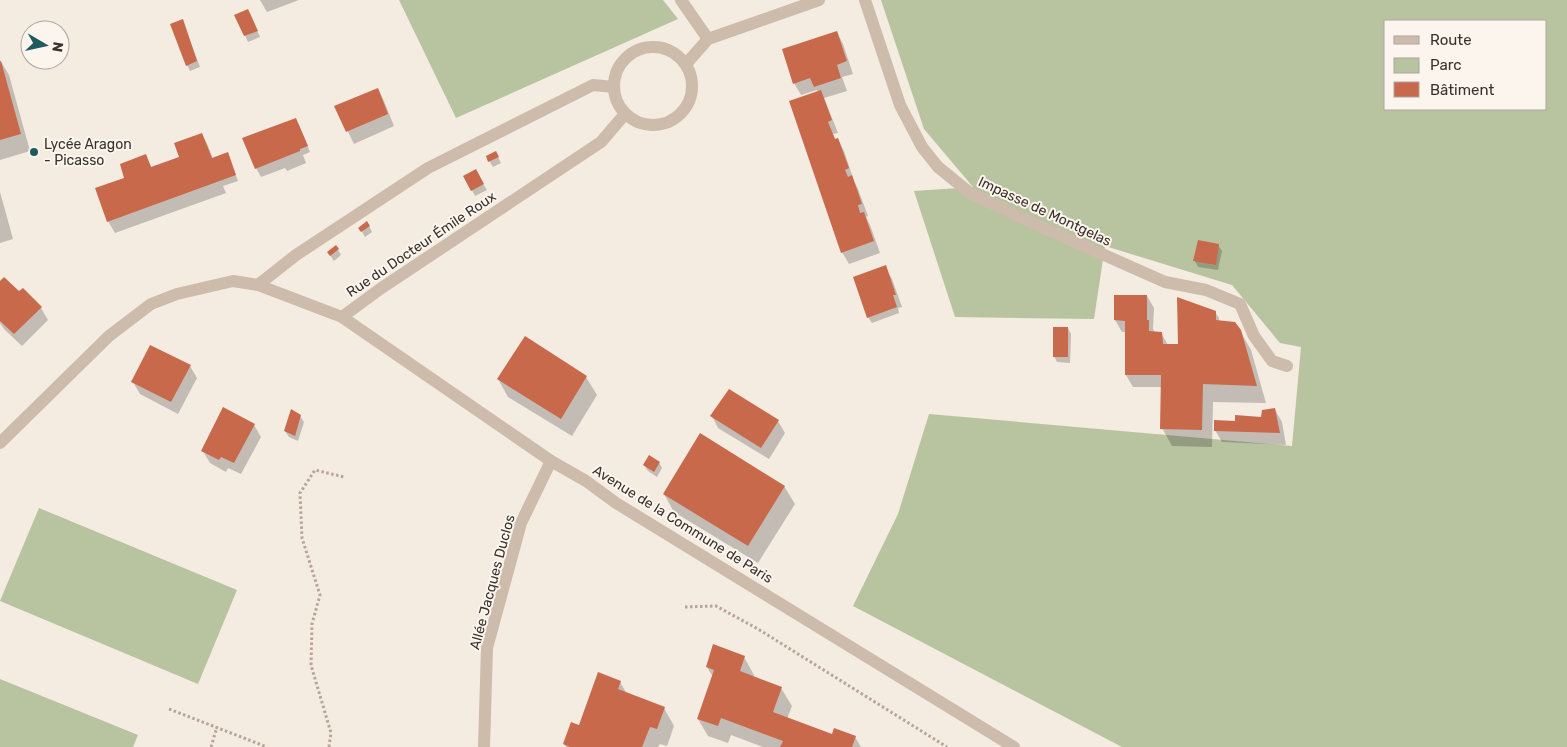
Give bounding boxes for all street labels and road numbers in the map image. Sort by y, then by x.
street label: Impasse de Montgelas [976,173,1114,250]
street label: Rue du Docteur Émile Roux [343,187,500,301]
street label: Avenue de la Commune de Paris [590,462,776,587]
street label: Allée Jacques Duclos [466,513,519,652]

